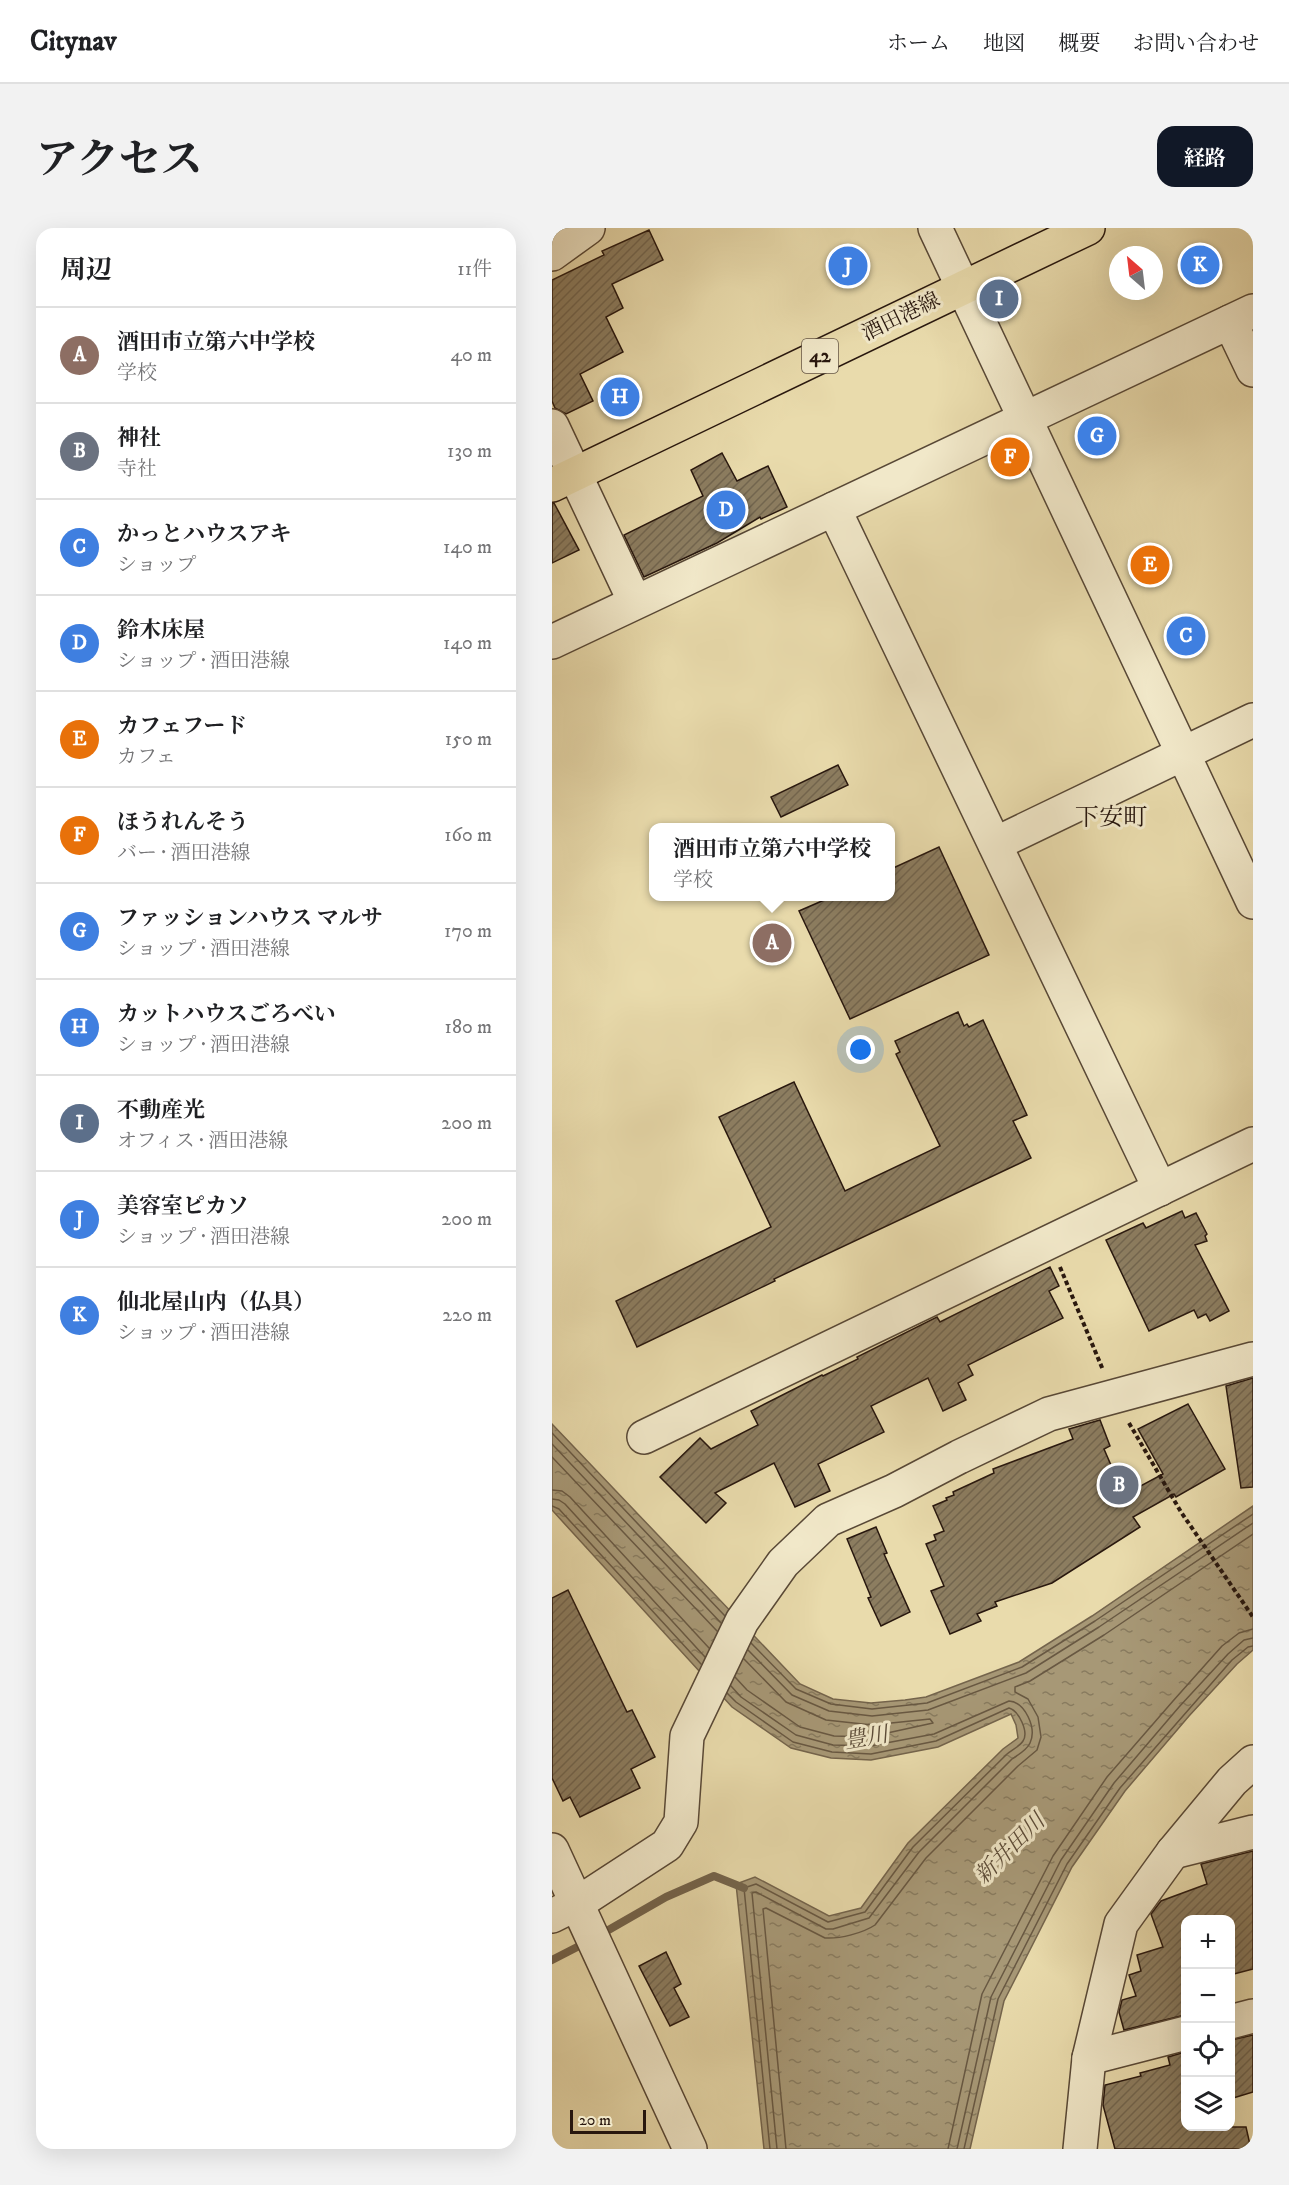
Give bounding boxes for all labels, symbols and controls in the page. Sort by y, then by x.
text: Citynav [30,24,117,59]
text: ホーム [887,31,950,57]
text: 地図 [983,31,1025,57]
text: 概要 [1058,31,1100,57]
text: お問い合わせ [1133,31,1259,57]
button: 経路 [1157,126,1253,187]
text: アクセス [36,135,203,187]
pin: J [828,243,868,288]
pin: K [1180,243,1220,288]
north arrow [1109,246,1163,300]
text: 周辺 [60,254,112,287]
text: 11件 [457,257,492,282]
pin: I [980,276,1018,322]
street label: 酒田港線 [858,287,944,347]
text: 酒田市立第六中学校 [117,329,315,356]
road number: 42 [802,339,838,373]
text: A [73,343,86,368]
text: 40 m [450,343,492,368]
text: 学校 [117,361,157,386]
pin: H [600,374,640,420]
pin: G [1078,414,1116,458]
text: 神社 [117,425,161,452]
pin: F [990,434,1030,480]
text: B [73,439,86,464]
text: 130 m [447,439,492,464]
text: 寺社 [117,457,157,482]
pin: D [706,488,746,532]
text: かっとハウスアキ [117,521,291,548]
text: C [73,535,86,560]
text: 140 m [443,535,492,560]
pin: E [1130,542,1170,588]
text: ショップ [117,553,197,578]
pin: C [1166,614,1206,658]
text: 鈴木床屋 [117,617,205,644]
text: D [72,631,87,656]
text: 140 m [443,631,492,656]
text: ショップ · 酒田港線 [117,649,290,674]
text: カフェフード [117,713,247,740]
text: E [72,727,87,752]
text: 150 m [445,727,492,752]
text: カフェ [117,745,176,770]
district label: 下安町 [1075,803,1147,833]
text: ほうれんそう [117,809,249,836]
text: F [73,823,86,848]
text: 160 m [444,823,492,848]
popup [649,823,895,901]
text: 酒田市立第六中学校 [673,836,871,863]
text: バー · 酒田港線 [117,841,250,866]
text: 学校 [673,868,713,893]
text: ファッションハウス マルサ [117,905,383,932]
text: G [73,919,86,944]
text: 170 m [444,919,492,944]
pin: A [752,920,792,966]
text: ショップ · 酒田港線 [117,937,290,962]
text: カットハウスごろべい [117,1001,336,1028]
text: H [71,1015,88,1040]
text: 180 m [445,1015,492,1040]
text: ショップ · 酒田港線 [117,1033,290,1058]
your location [846,1035,875,1064]
text: 不動産光 [117,1097,205,1124]
text: I [75,1111,84,1136]
text: 200 m [441,1111,492,1136]
text: オフィス · 酒田港線 [117,1129,288,1154]
text: 美容室ピカソ [117,1193,249,1220]
text: J [75,1207,84,1232]
text: 200 m [441,1207,492,1232]
text: ショップ · 酒田港線 [117,1225,290,1250]
text: 仙北屋山内（仏具） [117,1289,315,1316]
text: K [72,1303,87,1328]
text: 220 m [442,1303,492,1328]
text: ショップ · 酒田港線 [117,1321,290,1346]
pin: B [1100,1462,1138,1508]
water label: 豊川 [842,1721,892,1755]
water label: 新井田川 [969,1807,1052,1890]
map controls [1181,1915,1235,2131]
button: + [1181,1915,1235,1969]
button: − [1181,1969,1235,2023]
button: locate [1181,2023,1235,2077]
button: layers [1181,2077,1235,2131]
scale bar [570,2107,646,2134]
text: 20 m [579,2110,611,2130]

